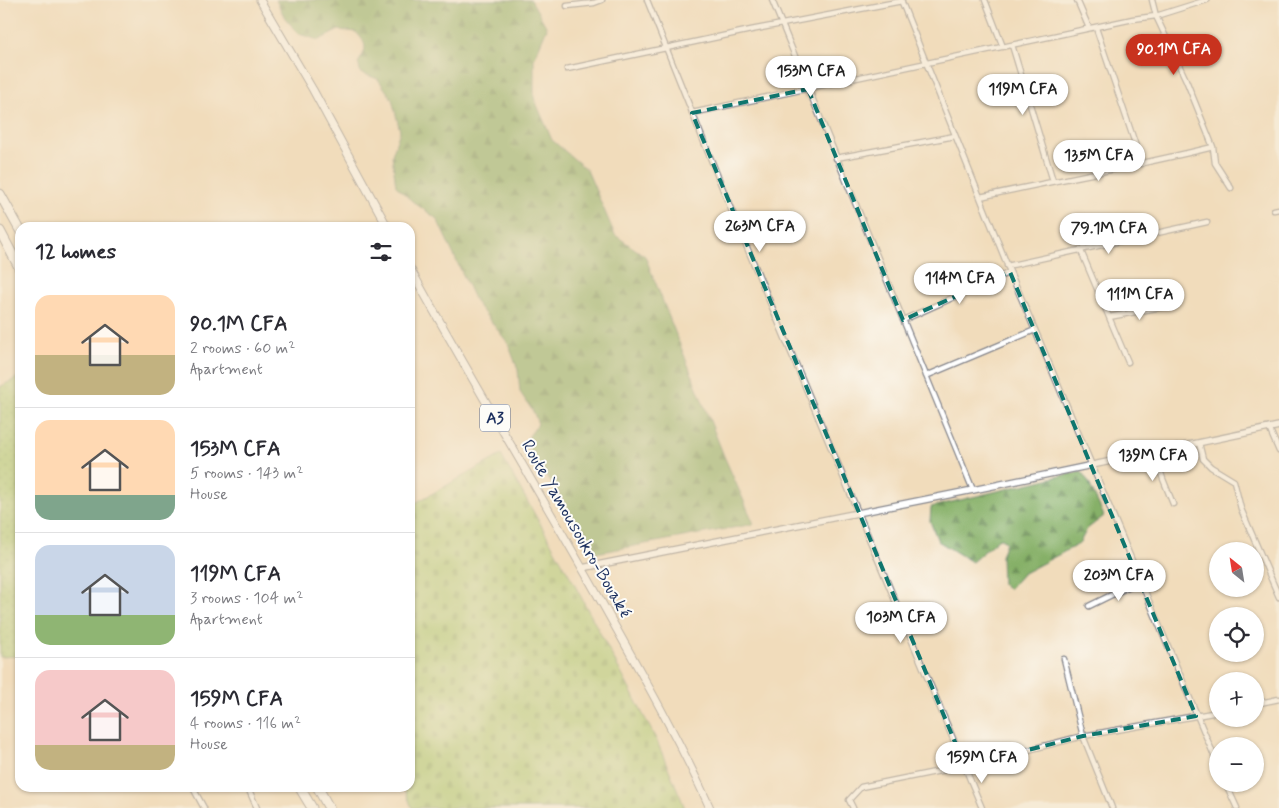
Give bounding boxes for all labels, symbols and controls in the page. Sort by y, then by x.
pin: 90.1M CFA [1117,34,1231,76]
text: 90.1M CFA [1137,39,1211,60]
pin: 153M CFA [759,56,863,98]
text: 153M CFA [776,61,846,82]
pin: 119M CFA [971,74,1075,116]
text: 119M CFA [988,79,1058,100]
pin: 135M CFA [1047,140,1151,182]
text: 135M CFA [1064,145,1134,166]
pin: 263M CFA [708,210,812,253]
pin: 79.1M CFA [1052,212,1166,255]
text: 263M CFA [725,216,795,237]
text: 79.1M CFA [1071,218,1147,239]
text: 12 homes [35,238,116,266]
icon: filters [367,238,395,266]
pin: 114M CFA [908,262,1012,305]
text: 114M CFA [925,268,995,289]
pin: 111M CFA [1088,278,1192,321]
text: 111M CFA [1106,284,1174,305]
text: 90.1M CFA [190,310,288,338]
icon: home [75,315,135,375]
text: 2 rooms · 60 m² [190,338,295,359]
text: Apartment [190,359,263,380]
road number: A3 [480,404,510,432]
text: 153M CFA [190,435,281,463]
street label: Route Yamousoukro-Bouaké [515,436,637,622]
icon: home [75,440,135,500]
pin: 139M CFA [1101,440,1205,482]
text: 139M CFA [1118,445,1188,466]
text: 5 rooms · 143 m² [190,463,303,484]
text: House [190,484,228,505]
north arrow [1209,542,1264,598]
map controls [1209,542,1264,792]
text: 119M CFA [190,560,281,588]
pin: 203M CFA [1067,560,1171,602]
icon: home [75,565,135,625]
text: 203M CFA [1084,565,1154,586]
text: 3 rooms · 104 m² [190,588,303,609]
pin: 103M CFA [849,602,953,644]
text: 103M CFA [866,607,936,628]
button: locate [1209,607,1264,662]
text: Apartment [190,609,263,630]
button: + [1209,672,1264,727]
text: 159M CFA [190,685,283,713]
icon: home [75,690,135,750]
text: 4 rooms · 116 m² [190,713,301,734]
text: House [190,734,228,755]
button: − [1209,737,1264,792]
pin: 159M CFA [930,742,1034,784]
text: 159M CFA [946,747,1018,768]

